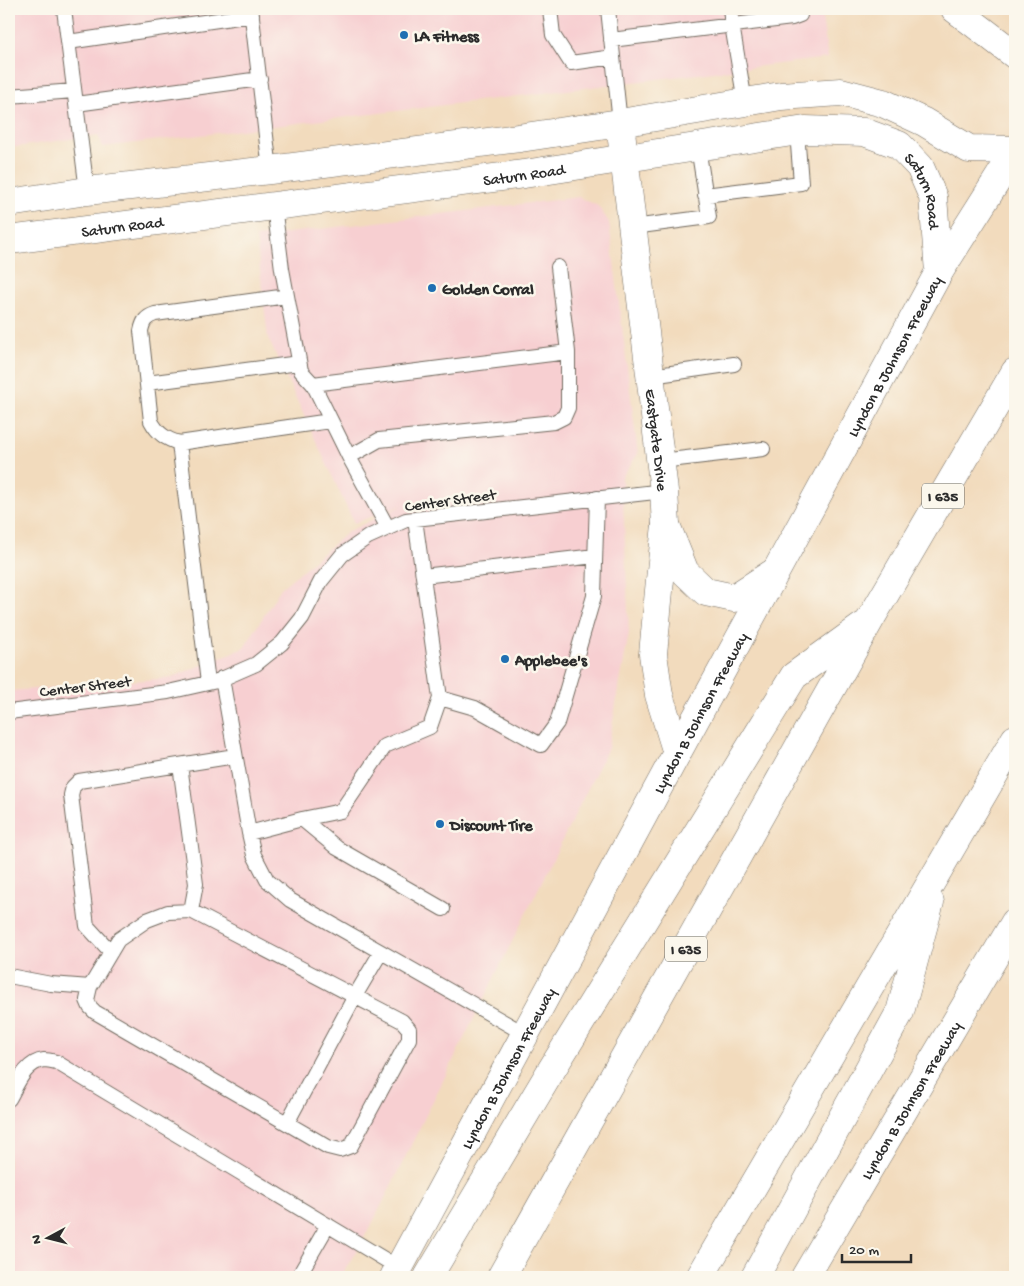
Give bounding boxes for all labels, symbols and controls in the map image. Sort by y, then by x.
marker: LA Fitness [398,29,410,41]
place label: LA Fitness [414,29,480,48]
street label: Saturn Road [898,150,942,232]
street label: Saturn Road [482,161,568,192]
street label: Saturn Road [80,214,166,244]
street label: Lyndon B Johnson Freeway [845,273,948,441]
marker: Golden Corral [426,282,438,294]
place label: Golden Corral [442,282,534,301]
street label: Eastgate Drive [639,388,670,493]
road number: I 635 [922,484,964,508]
street label: Center Street [404,486,499,518]
street label: Lyndon B Johnson Freeway [651,630,754,798]
marker: Applebee's [499,653,511,665]
place label: Applebee's [514,653,588,672]
street label: Center Street [39,673,133,703]
marker: Discount Tire [434,818,446,830]
place label: Discount Tire [448,818,533,837]
road number: I 635 [665,936,707,962]
street label: Lyndon B Johnson Freeway [459,985,562,1153]
street label: Lyndon B Johnson Freeway [859,1019,967,1184]
north arrow [22,1214,72,1264]
scale bar [842,1231,910,1263]
text: N [29,1234,47,1245]
text: 20 m [849,1242,879,1260]

